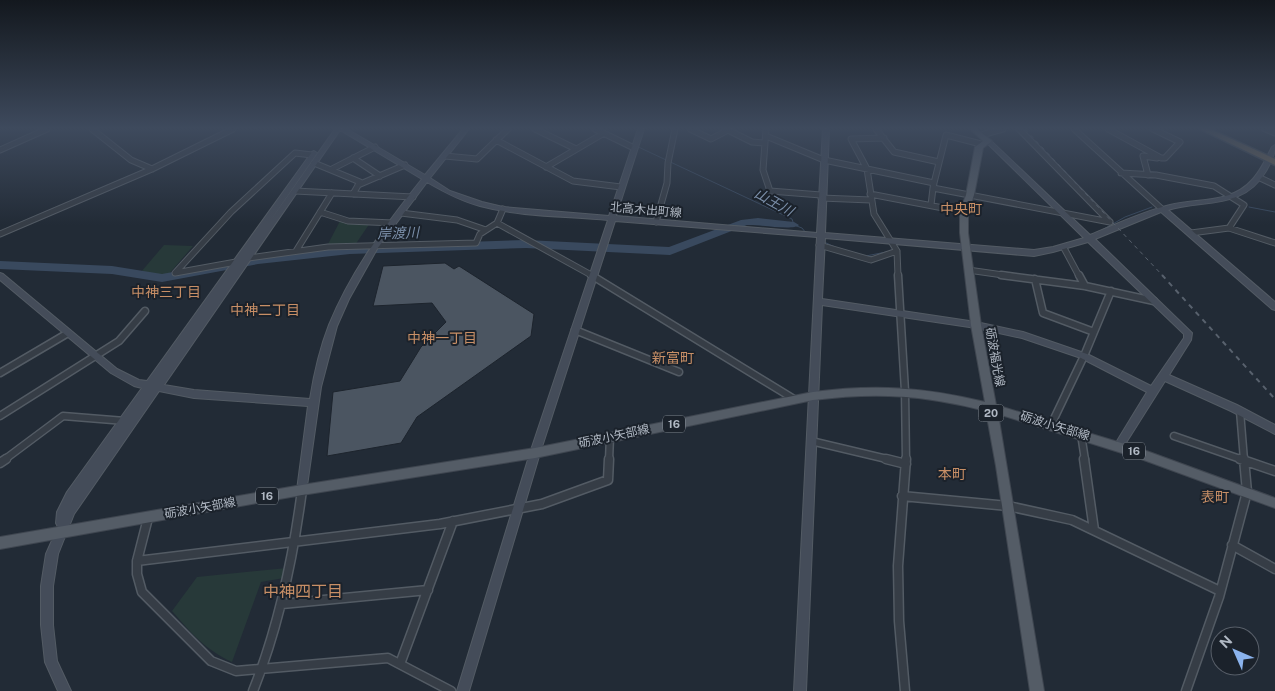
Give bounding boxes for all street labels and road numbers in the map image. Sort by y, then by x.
street label: 北高木出町線 [610,200,682,220]
street label: 砺波福光線 [983,326,1007,388]
road number: 20 [978,404,1004,422]
street label: 砺波小矢部線 [1019,409,1091,443]
road number: 16 [663,416,685,432]
street label: 砺波小矢部線 [577,422,651,450]
road number: 16 [1123,442,1145,460]
road number: 16 [256,488,278,504]
street label: 砺波小矢部線 [163,495,237,521]

